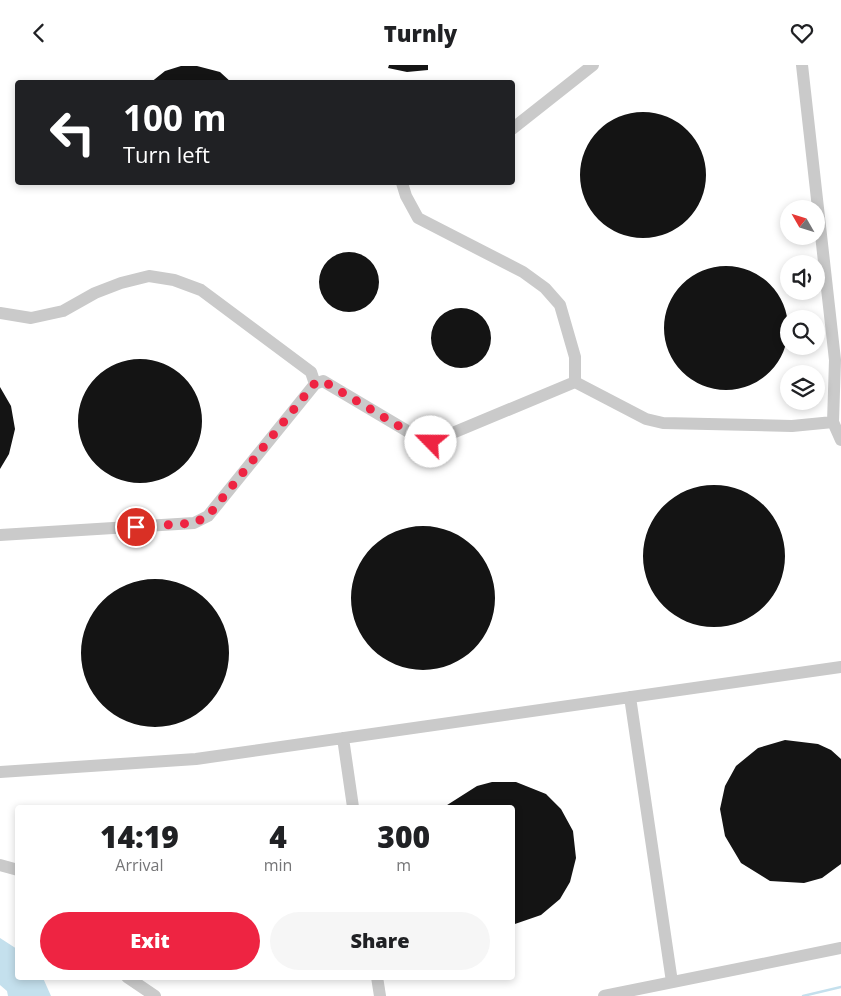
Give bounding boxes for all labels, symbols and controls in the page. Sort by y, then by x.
text: Turnly [384,18,457,48]
icon: back [25,19,53,47]
icon: heart [788,19,816,47]
text: 100 m [123,94,227,141]
icon: left [40,100,105,165]
text: Turn left [123,139,210,169]
north arrow [780,200,825,245]
map controls [780,200,825,410]
button: sound [780,255,825,300]
button: search [780,310,825,355]
button: layers [780,365,825,410]
position arrow [404,415,456,467]
pin [115,506,157,548]
icon: arrive [122,513,150,541]
text: 14:19 [100,816,179,857]
text: 4 [269,816,287,857]
text: 300 [377,816,430,857]
text: Arrival [115,854,163,876]
text: min [264,854,292,876]
text: m [396,854,411,876]
button: Exit [40,912,260,970]
button: Share [270,912,490,970]

